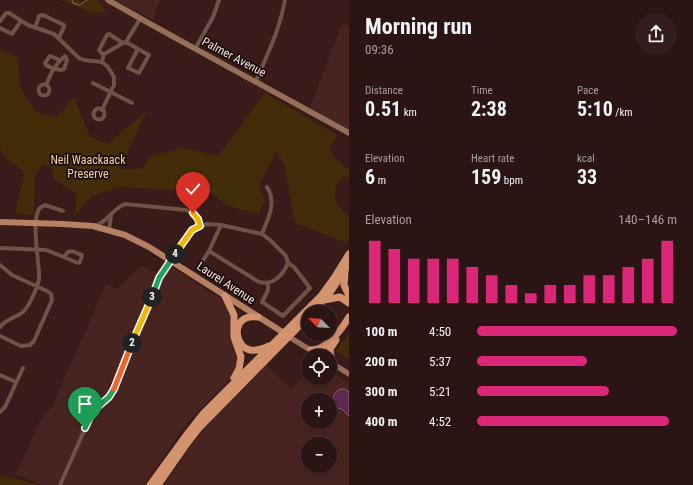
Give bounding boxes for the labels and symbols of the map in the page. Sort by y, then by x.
street label: Palmer Avenue [199,34,269,80]
park label: Neil Waackaack Preserve [50,153,126,181]
pin [176,172,210,213]
pin: 4 [165,244,185,264]
street label: Laurel Avenue [194,259,258,307]
pin: 3 [142,287,162,307]
north arrow [301,305,337,341]
pin: 2 [122,333,142,353]
pin [68,387,102,428]

